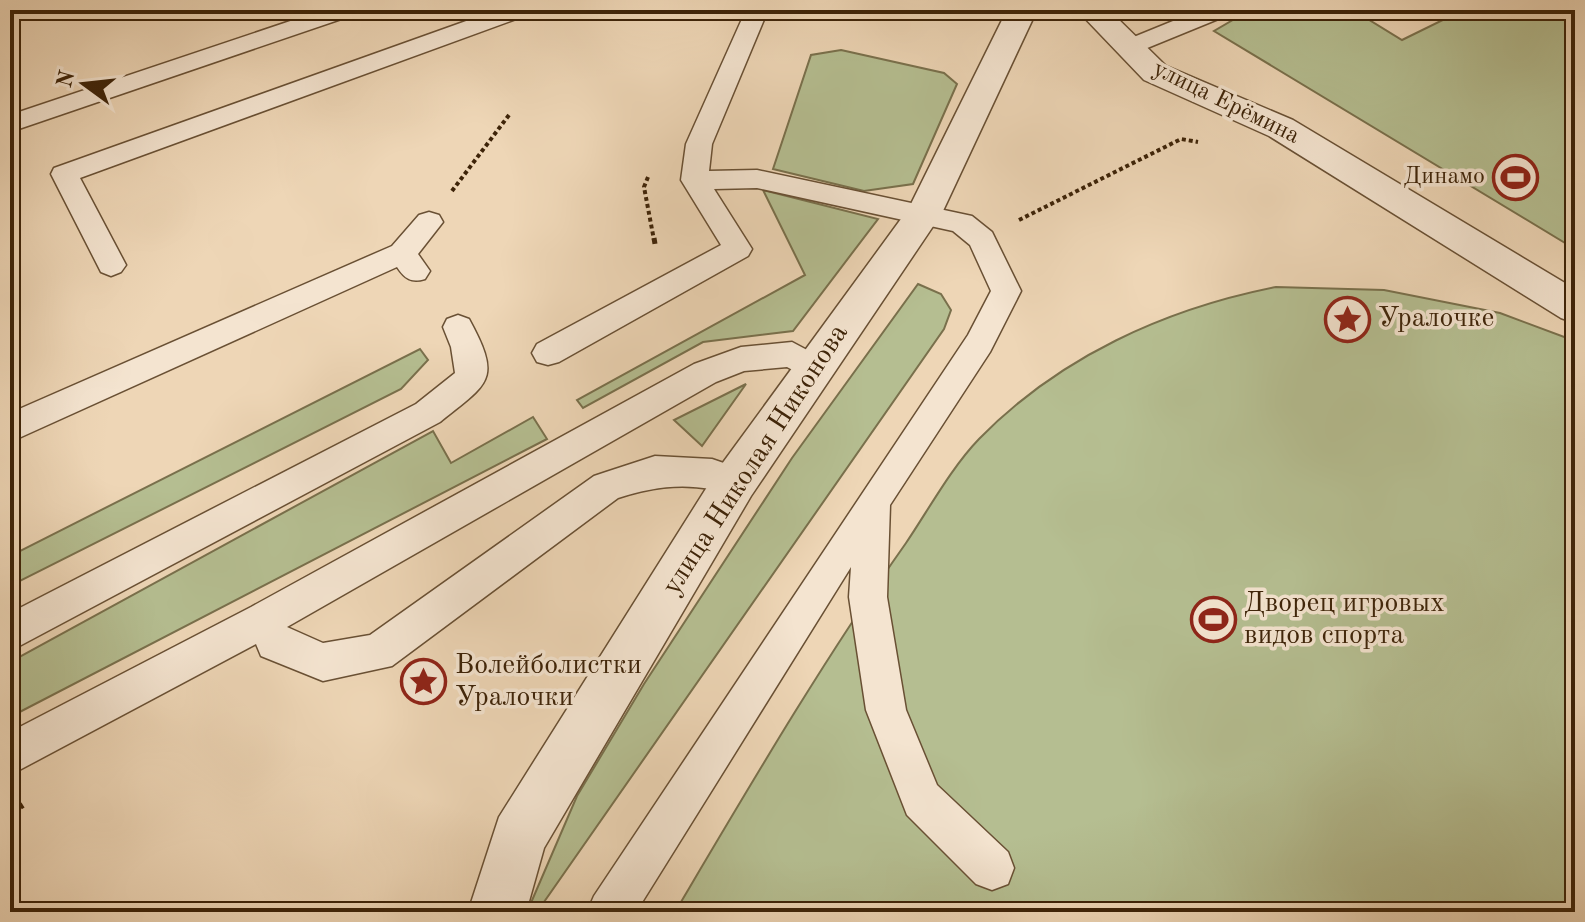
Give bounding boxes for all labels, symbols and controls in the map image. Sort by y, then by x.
north arrow [44,44,124,124]
street label: улица Ерёмина [1149,57,1303,149]
text: N [54,68,79,90]
sports icon: Динамо [1492,153,1540,201]
place label: Динамо [1404,165,1485,189]
place icon: Уралочке [1323,295,1371,343]
place label: Уралочке [1378,305,1494,333]
street label: улица Николая Никонова [658,320,854,600]
place label: Дворец игровых видов спорта [1244,590,1445,650]
sports icon: Дворец игровых видов спорта [1189,596,1237,644]
place label: Волейболистки Уралочки [455,652,642,712]
place icon: Волейболистки Уралочки [400,658,448,706]

